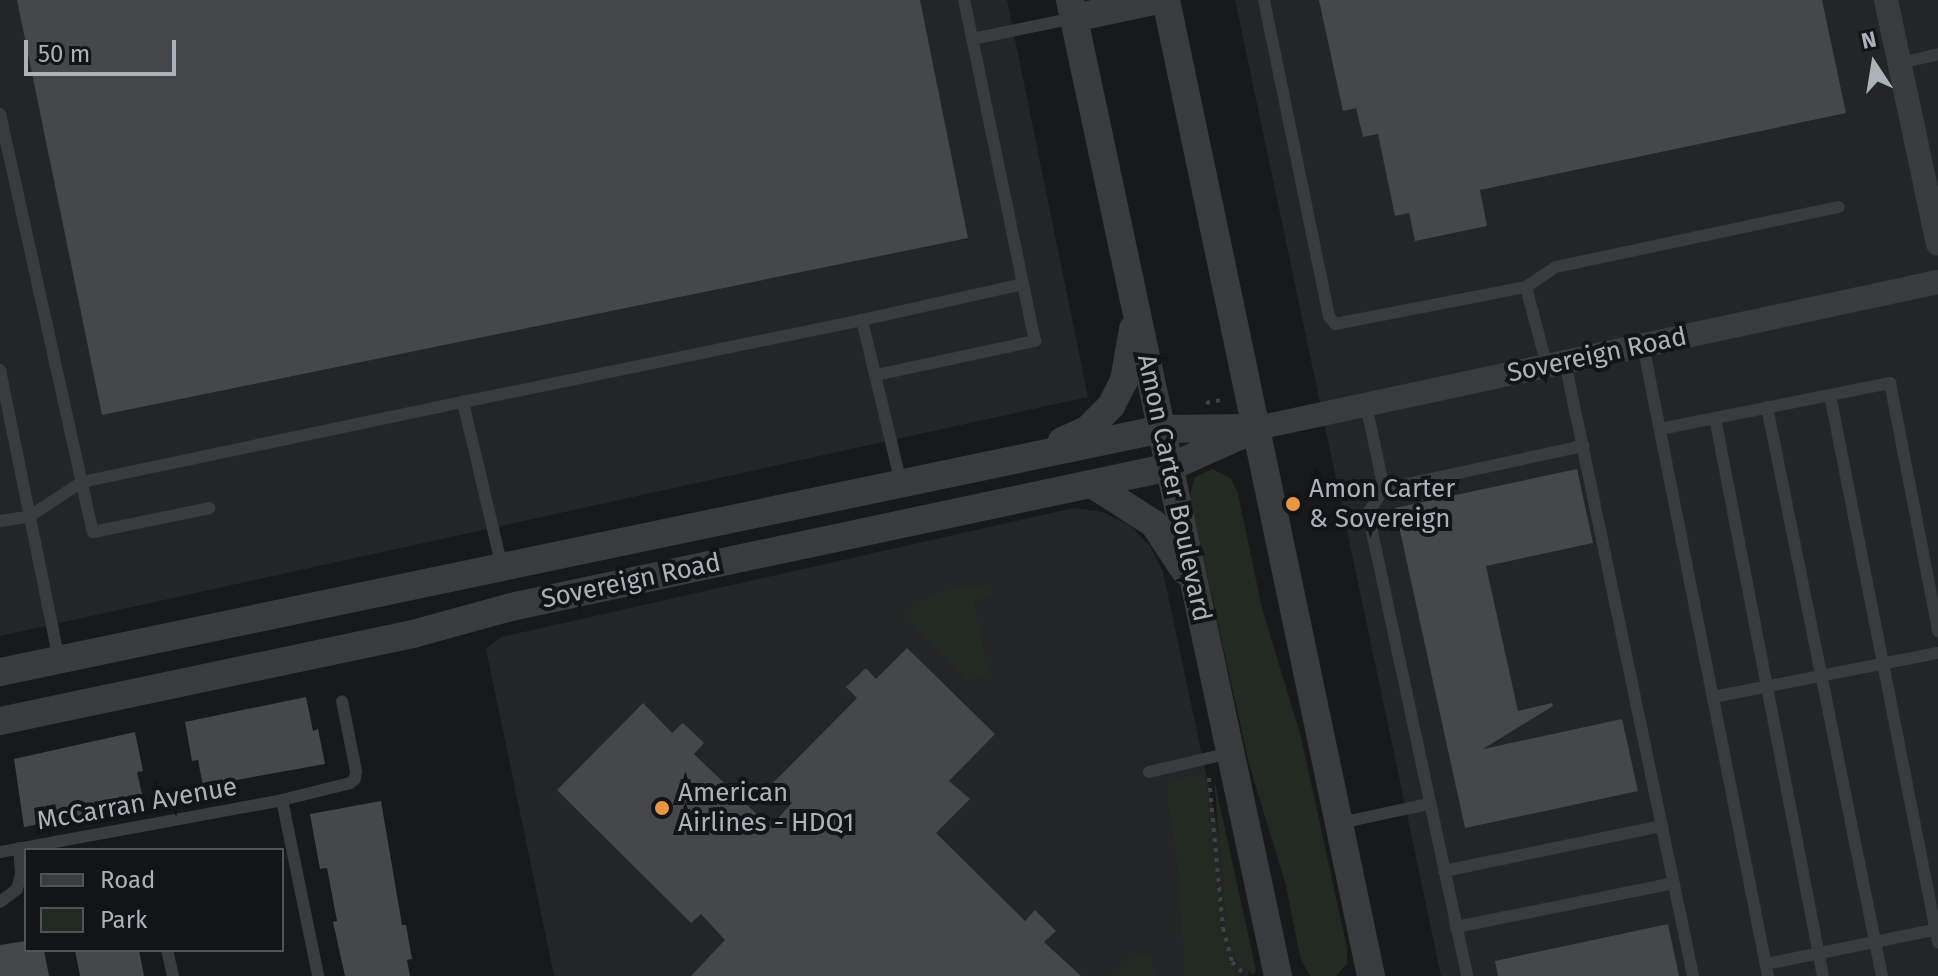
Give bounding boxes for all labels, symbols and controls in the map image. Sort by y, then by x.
scale bar [28,24,180,74]
north arrow [1834,24,1914,104]
text: N [1859,25,1879,55]
text: 50 m [38,40,90,68]
street label: Sovereign Road [1505,321,1689,389]
street label: Amon Carter Boulevard [1130,352,1218,624]
place label: Amon Carter & Sovereign [1309,473,1455,534]
marker: Amon Carter & Sovereign [1284,495,1302,513]
street label: Sovereign Road [539,547,723,615]
street label: McCarran Avenue [34,771,240,837]
place label: American Airlines - HDQ1 [678,777,854,838]
marker: American Airlines - HDQ1 [653,799,671,817]
legend [24,848,284,952]
text: Road [100,866,155,894]
text: Park [100,906,147,934]

